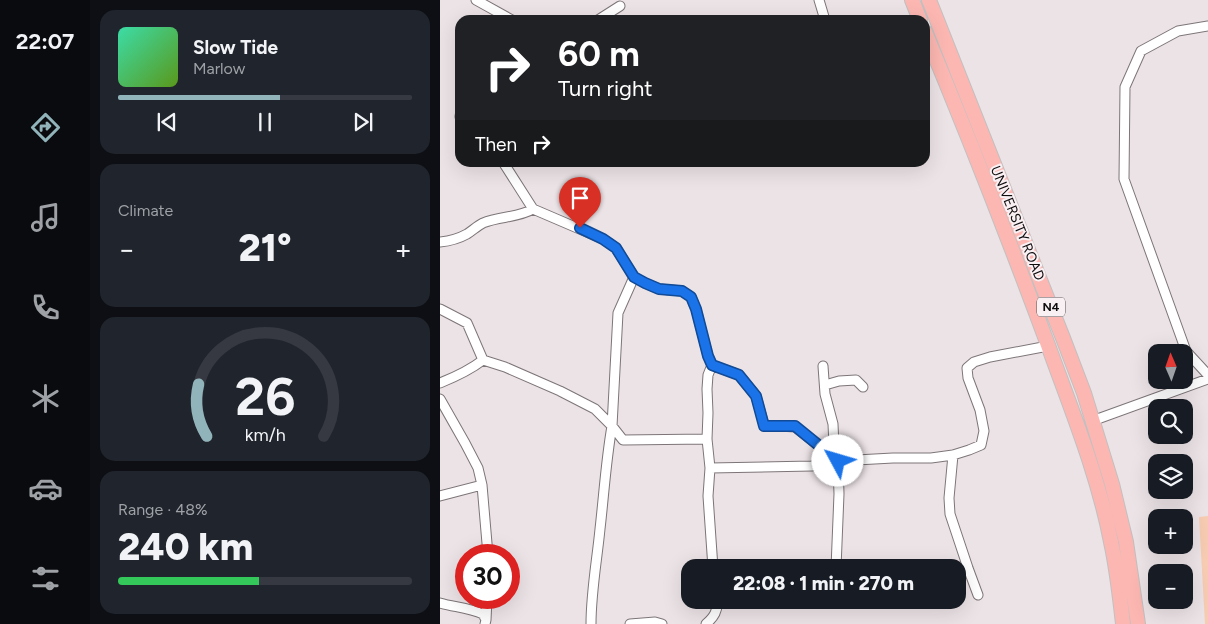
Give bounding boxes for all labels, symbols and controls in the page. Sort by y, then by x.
text: 22:07 [16,28,74,55]
text: 60 m [558,33,640,75]
icon: right [475,35,540,100]
text: Slow Tide [193,36,278,59]
text: Marlow [193,59,245,78]
text: Turn right [558,75,653,102]
icon: previous [153,108,181,136]
icon: pause [251,108,279,136]
icon: next [349,108,377,136]
icon: directions [28,110,63,145]
icon: right [527,130,555,158]
text: Then [475,133,517,156]
street label: UNIVERSITY ROAD [987,163,1048,283]
pin [559,177,601,228]
icon: arrive [566,184,594,212]
icon: music [28,200,63,235]
text: Climate [118,201,173,220]
text: 21° [238,225,292,271]
text: − [118,232,135,266]
text: + [395,232,412,266]
icon: phone [28,290,63,325]
road number: N4 [1037,298,1065,316]
north arrow [1148,344,1192,389]
map controls [1148,344,1193,609]
text: 26 [235,366,295,428]
icon: climate [28,381,63,416]
button: search [1148,399,1193,444]
text: km/h [245,424,285,445]
position arrow [811,434,863,486]
button: layers [1148,454,1193,499]
icon: car [28,471,63,506]
text: Range · 48% [118,500,208,519]
button: + [1148,509,1193,554]
text: 240 km [118,524,253,570]
speed limit sign: 30 [455,544,520,609]
icon: filters [28,561,63,596]
button: − [1148,564,1193,609]
text: 22:08 · 1 min · 270 m [733,572,914,595]

